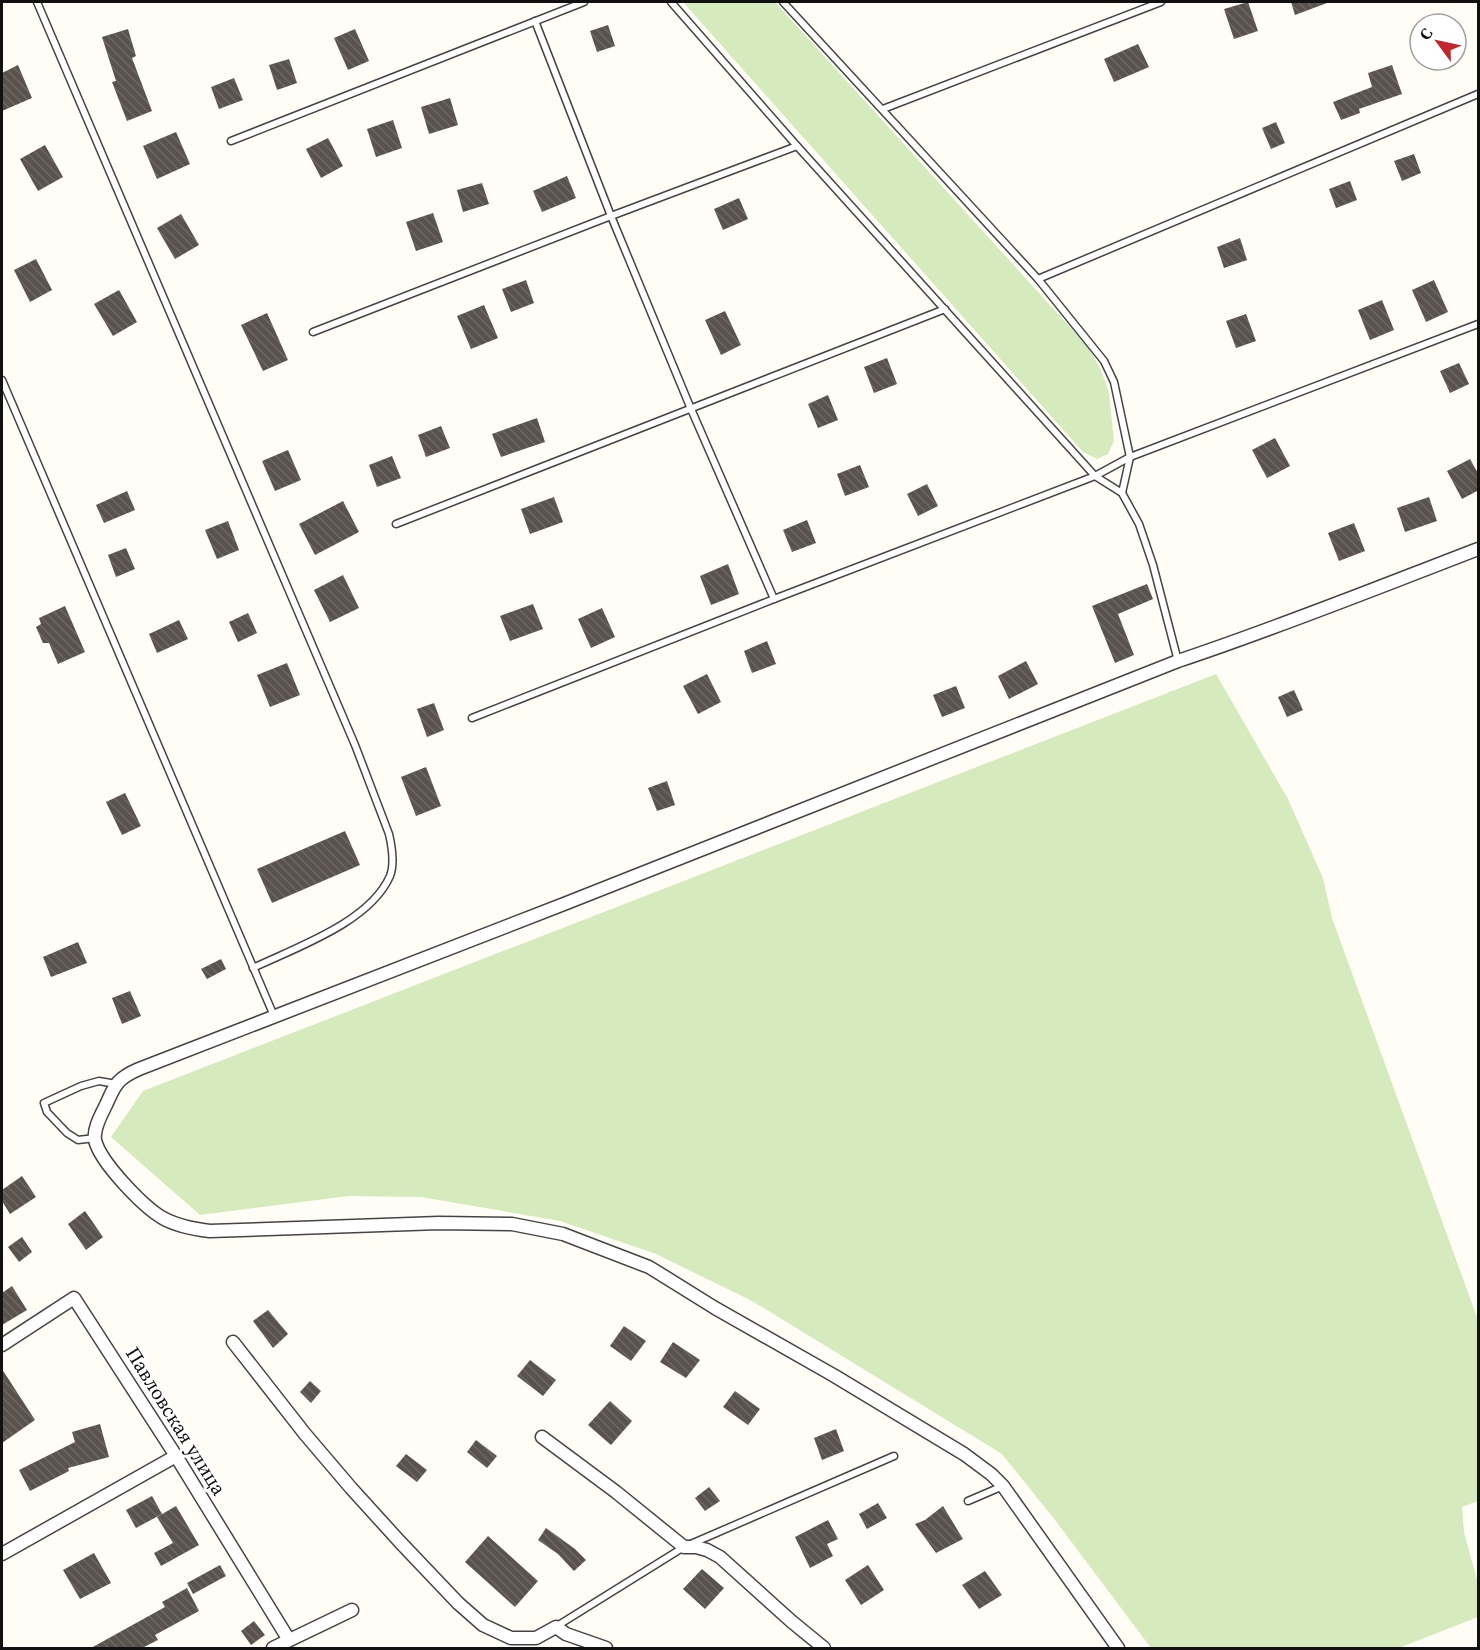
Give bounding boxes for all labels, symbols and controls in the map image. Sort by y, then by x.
north arrow [1408,12,1468,72]
text: С [1413,24,1437,44]
street label: Павловская улица [119,1341,233,1501]

